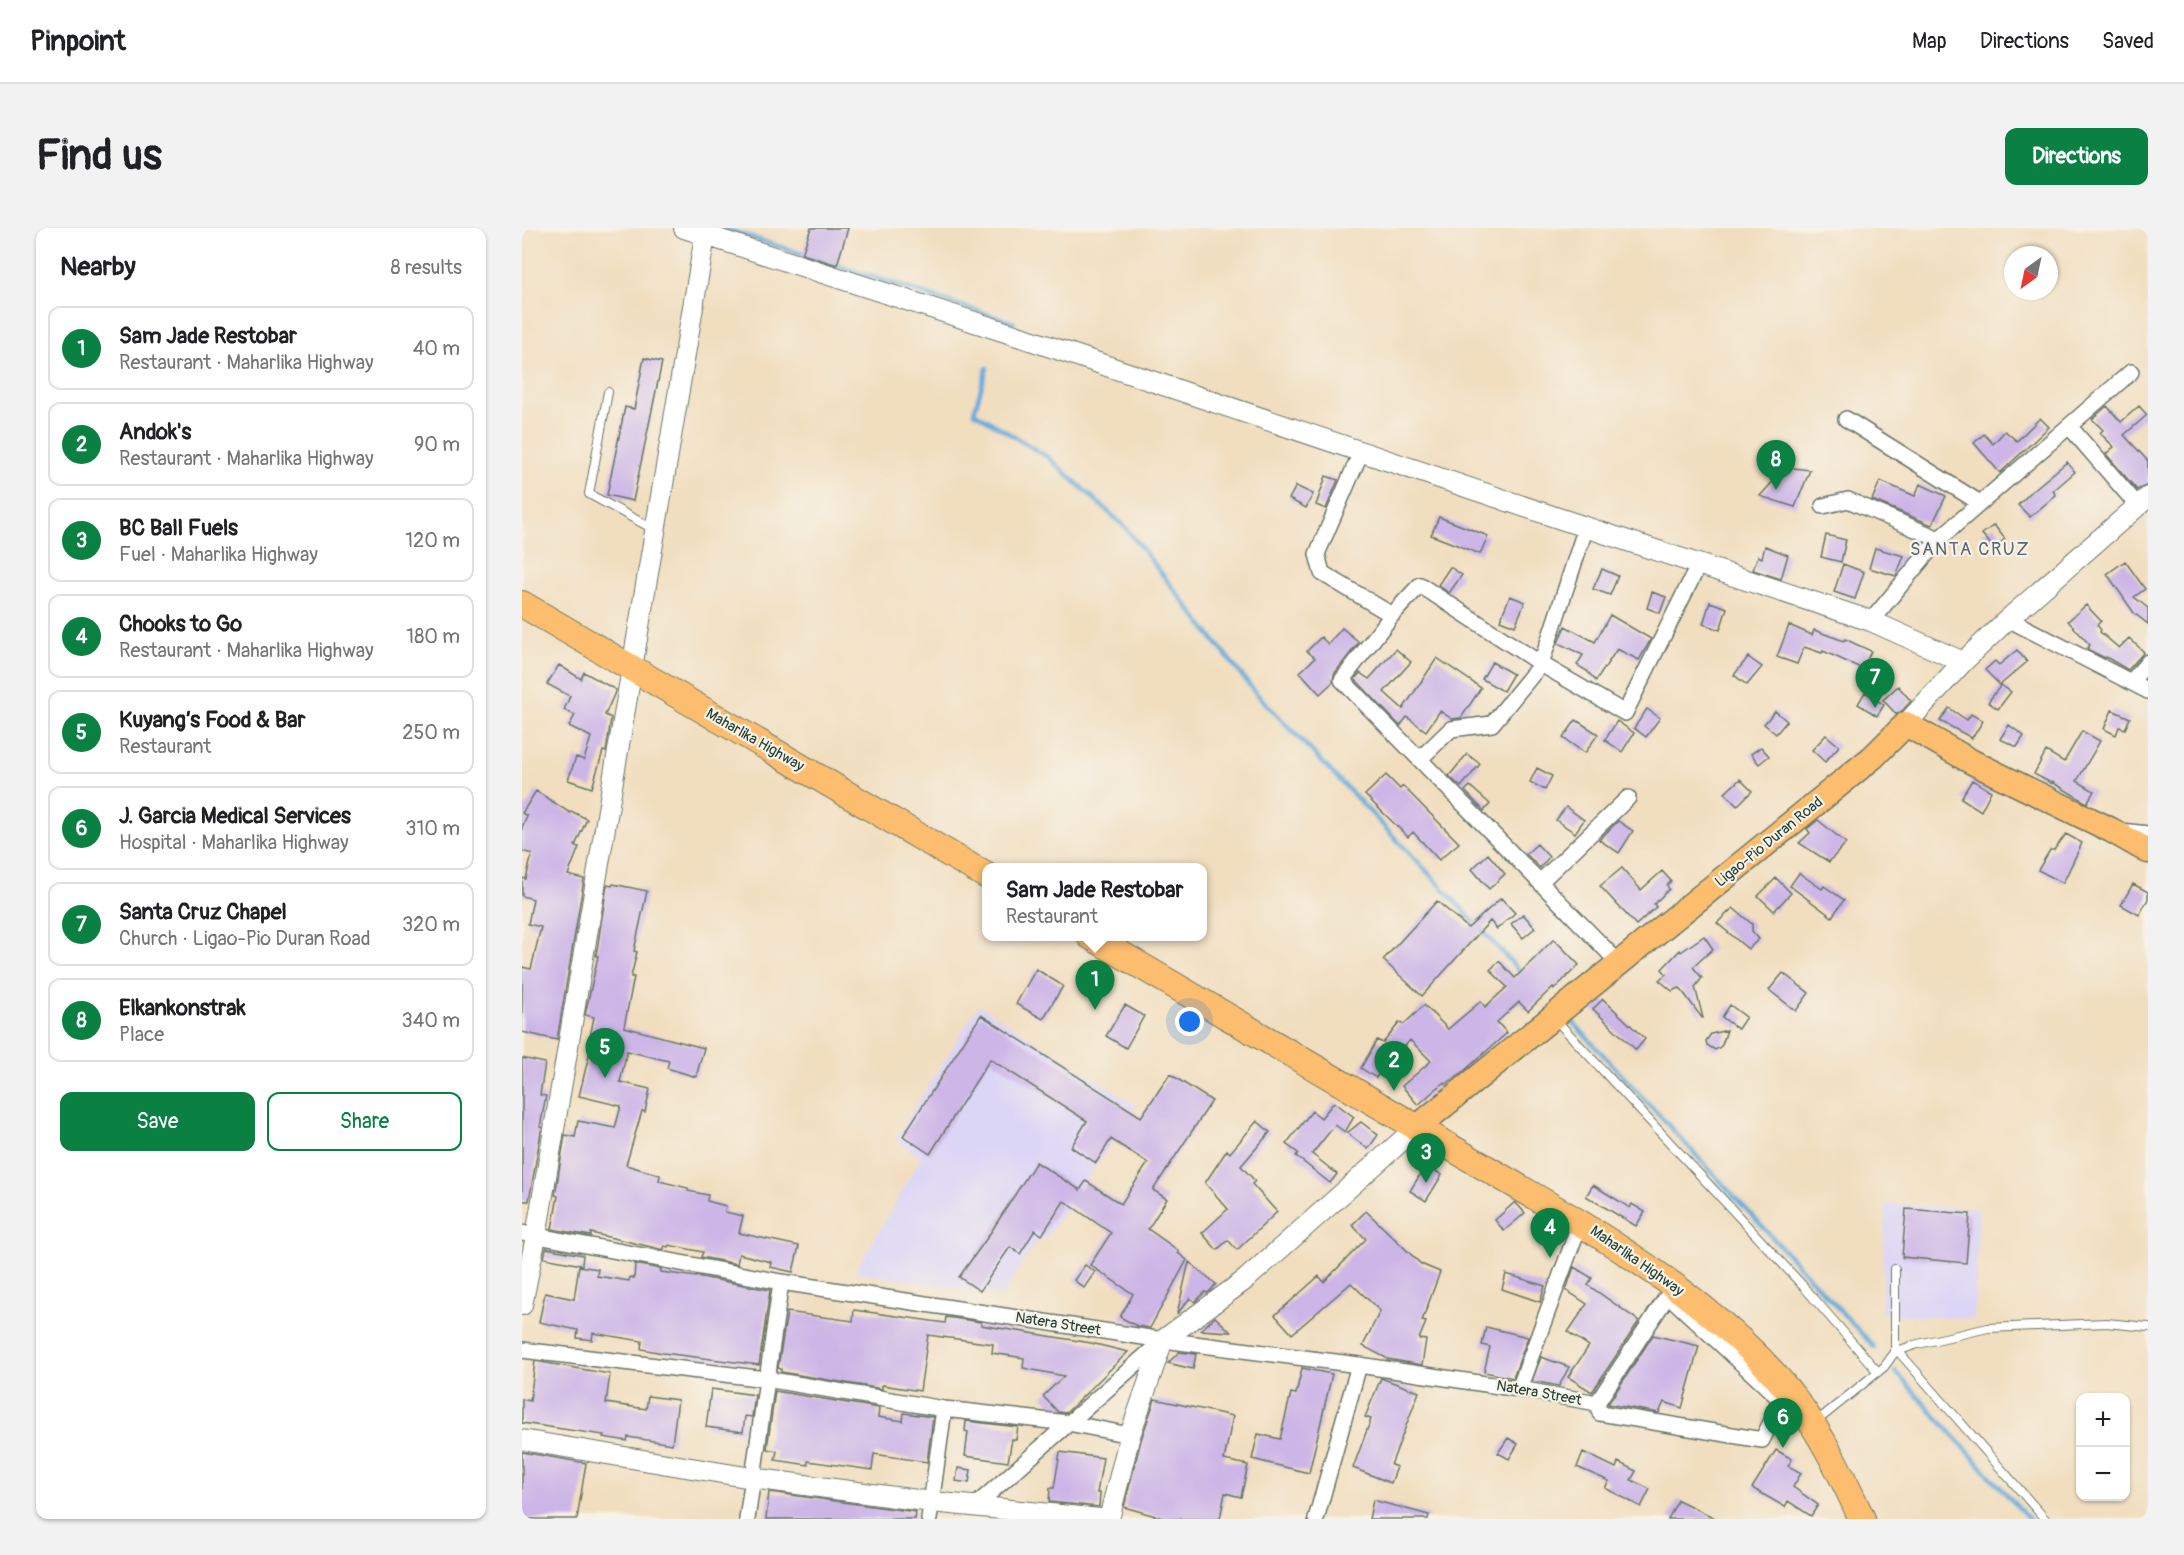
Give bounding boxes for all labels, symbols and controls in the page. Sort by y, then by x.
text: Pinpoint [30,24,126,59]
text: Map [1912,28,1947,55]
text: Directions [1980,28,2069,55]
text: Saved [2102,28,2154,55]
button: Directions [2005,128,2148,185]
text: Find us [36,130,162,182]
north arrow [2004,246,2058,300]
text: Nearby [60,251,136,283]
text: 8 results [391,255,462,280]
text: Sam Jade Restobar [119,322,297,350]
text: 1 [78,336,85,361]
text: 40 m [413,336,460,361]
text: Restaurant · Maharlika Highway [119,350,374,375]
text: Andok's [119,418,191,446]
text: 2 [76,432,87,457]
text: 90 m [414,432,460,457]
pin: 8 [1756,440,1796,490]
text: Restaurant · Maharlika Highway [119,446,374,471]
text: BC Ball Fuels [119,514,238,542]
text: 3 [76,528,87,553]
text: 120 m [405,528,460,553]
district label: SANTA CRUZ [1910,538,2030,561]
text: Fuel · Maharlika Highway [119,542,318,567]
text: Chooks to Go [119,610,242,638]
text: 4 [76,624,87,649]
text: 180 m [406,624,460,649]
text: Restaurant · Maharlika Highway [119,638,374,663]
pin: 7 [1856,658,1894,708]
street label: Maharlika Highway [702,704,808,776]
text: Kuyang’s Food & Bar [119,706,305,734]
text: 5 [76,720,87,745]
text: 250 m [402,720,460,745]
text: Restaurant [119,734,211,759]
street label: Ligao-Pio Duran Road [1711,793,1827,891]
text: J. Garcia Medical Services [119,802,351,830]
text: 6 [76,816,87,841]
text: 310 m [405,816,460,841]
text: Hospital · Maharlika Highway [119,830,349,855]
popup [982,863,1207,941]
text: Sam Jade Restobar [1006,876,1183,904]
text: Santa Cruz Chapel [119,898,287,926]
text: Restaurant [1006,904,1098,929]
text: 7 [76,912,87,937]
text: 320 m [402,912,460,937]
text: Church · Ligao-Pio Duran Road [119,926,370,951]
pin: 1 [1076,960,1114,1010]
text: Elkankonstrak [119,994,246,1022]
your location [1175,1007,1204,1036]
text: 8 [76,1008,87,1033]
text: 340 m [401,1008,460,1033]
text: Place [119,1022,164,1047]
pin: 5 [586,1028,625,1078]
pin: 2 [1374,1042,1414,1091]
button: Save [60,1092,255,1151]
button: Share [267,1092,462,1151]
pin: 3 [1406,1134,1446,1183]
pin: 4 [1530,1208,1570,1258]
street label: Maharlika Highway [1586,1222,1688,1301]
street label: Natera Street [1014,1308,1103,1340]
street label: Natera Street [1495,1376,1584,1410]
map controls [2076,1393,2130,1501]
button: + [2076,1393,2130,1447]
pin: 6 [1764,1398,1802,1448]
button: − [2076,1447,2130,1501]

